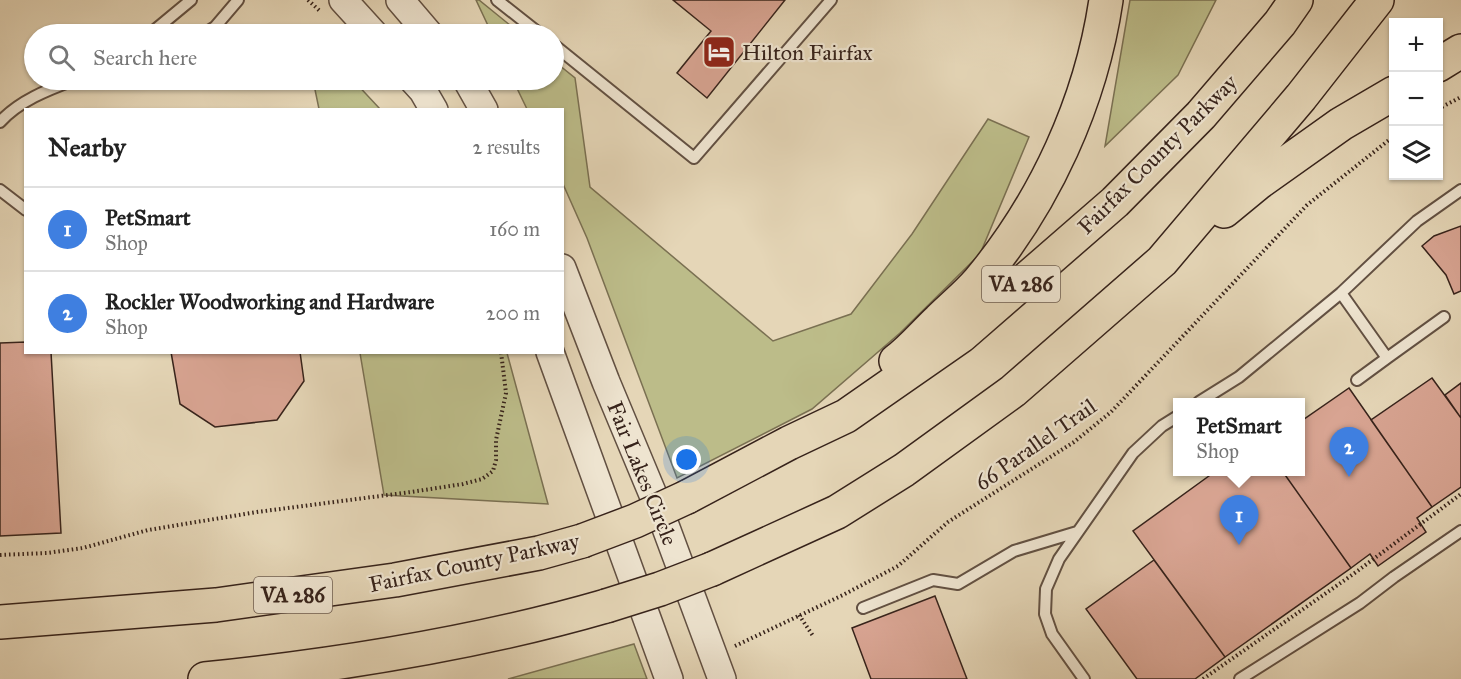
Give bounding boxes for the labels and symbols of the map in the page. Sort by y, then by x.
hotel icon: Hilton Fairfax [701,34,737,70]
place label: Hilton Fairfax [742,39,873,66]
street label: Fairfax County Parkway [1072,68,1243,240]
road number: VA 286 [982,266,1060,302]
street label: 66 Parallel Trail [969,393,1101,496]
street label: Fair Lakes Circle [601,397,684,549]
pin: 2 [1330,428,1368,477]
your location [672,445,701,474]
pin: 1 [1220,496,1258,545]
street label: Fairfax County Parkway [366,527,583,598]
road number: VA 286 [254,577,332,613]

